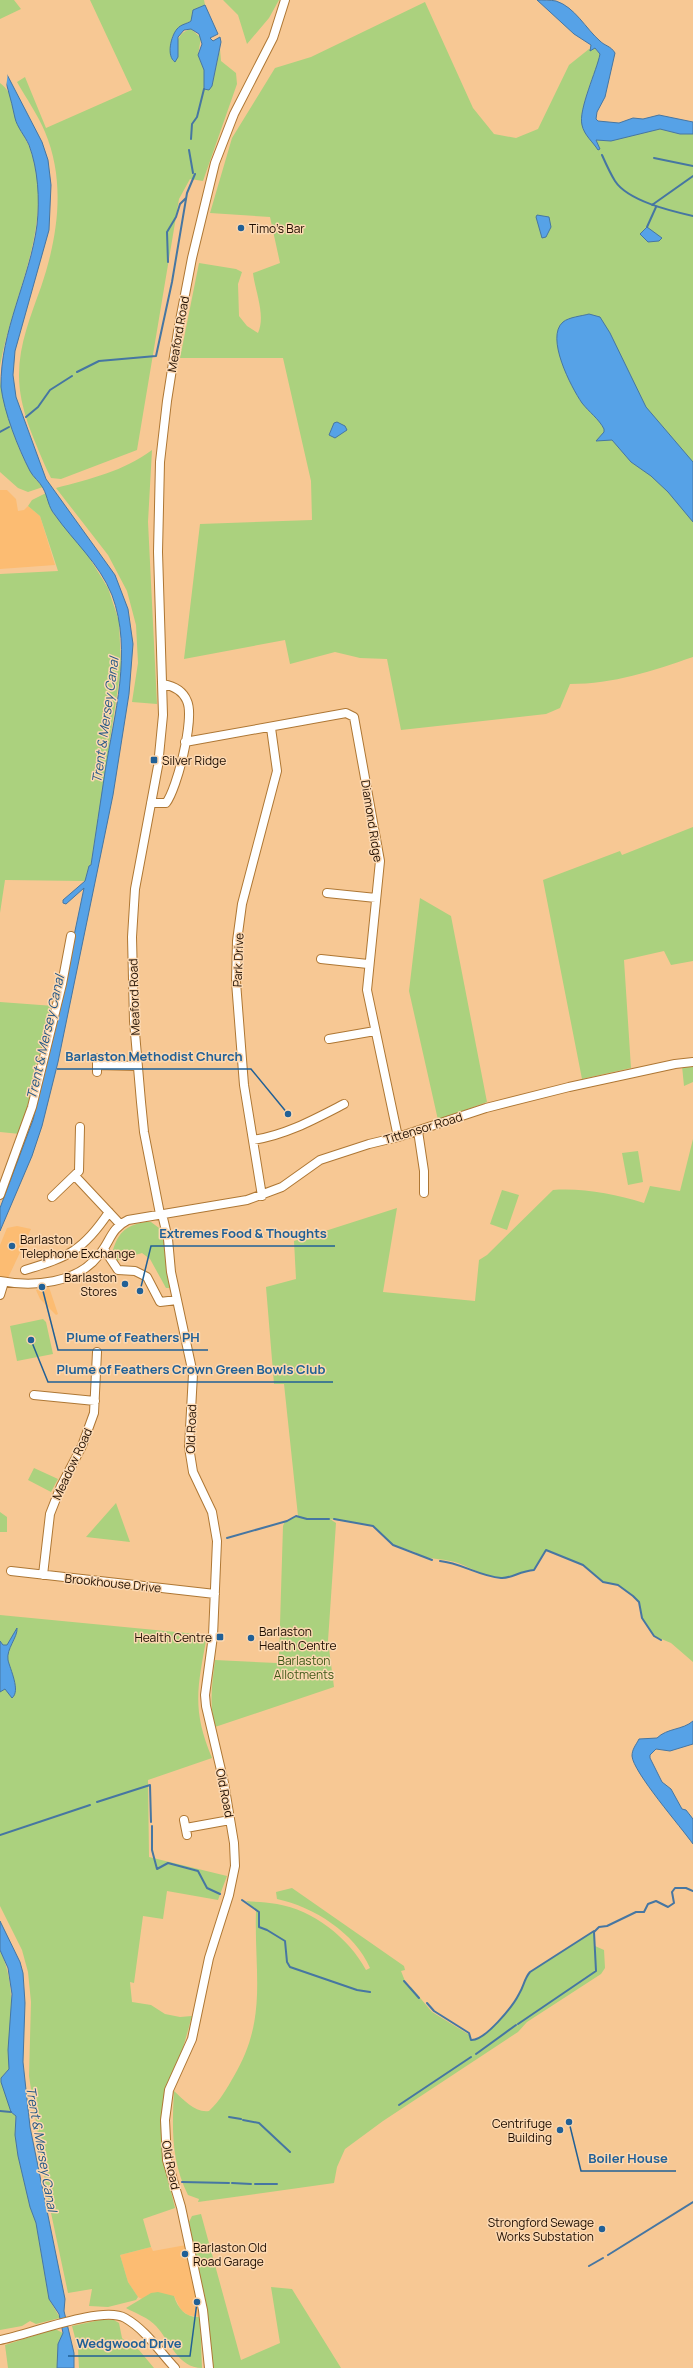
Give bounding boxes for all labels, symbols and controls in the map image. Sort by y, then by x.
place label: Timo's Bar [249,220,305,237]
marker: Timo's Bar [236,223,246,233]
street label: Meaford Road [163,295,193,373]
water label: Trent & Mersey Canal [87,654,123,784]
place label: Silver Ridge [162,752,226,769]
marker: Silver Ridge [149,755,159,765]
street label: Diamond Ridge [357,779,387,863]
street label: Park Drive [229,933,247,987]
street label: Meaford Road [124,958,144,1036]
water label: Trent & Mersey Canal [22,971,68,1101]
callout: Barlaston Methodist Church [57,1044,251,1069]
text: Barlaston Methodist Church [65,1047,243,1065]
street label: Tittensor Road [382,1108,464,1148]
callout: Extremes Food & Thoughts [151,1221,335,1246]
text: Extremes Food & Thoughts [159,1224,327,1242]
place label: Barlaston Telephone Exchange [20,1231,135,1262]
marker: Barlaston Telephone Exchange [7,1241,17,1251]
place label: Barlaston Stores [64,1269,117,1300]
marker: Barlaston Stores [120,1279,130,1289]
callout: Plume of Feathers PH [58,1325,208,1350]
text: Plume of Feathers PH [66,1328,200,1346]
callout: Plume of Feathers Crown Green Bowls Club [48,1357,333,1382]
text: Plume of Feathers Crown Green Bowls Club [56,1360,326,1378]
street label: Old Road [182,1404,200,1454]
street label: Meadow Road [48,1425,96,1503]
street label: Brookhouse Drive [64,1569,162,1597]
place label: Barlaston Health Centre [259,1623,337,1654]
place label: Health Centre [135,1629,212,1646]
marker: Health Centre [215,1632,225,1642]
marker: Barlaston Health Centre [246,1633,256,1643]
park label: Barlaston Allotments [274,1652,334,1683]
street label: Old Road [212,1767,238,1819]
water label: Trent & Mersey Canal [22,2085,62,2215]
place label: Centrifuge Building [492,2115,552,2146]
marker: Centrifuge Building [555,2125,565,2135]
street label: Old Road [158,2139,184,2191]
callout: Boiler House [581,2146,676,2171]
text: Boiler House [588,2149,668,2167]
place label: Strongford Sewage Works Substation [488,2214,594,2245]
marker: Strongford Sewage Works Substation [597,2224,607,2234]
place label: Barlaston Old Road Garage [193,2239,267,2270]
marker: Barlaston Old Road Garage [180,2249,190,2259]
callout: Wedgwood Drive [68,2331,190,2356]
text: Wedgwood Drive [76,2334,182,2352]

